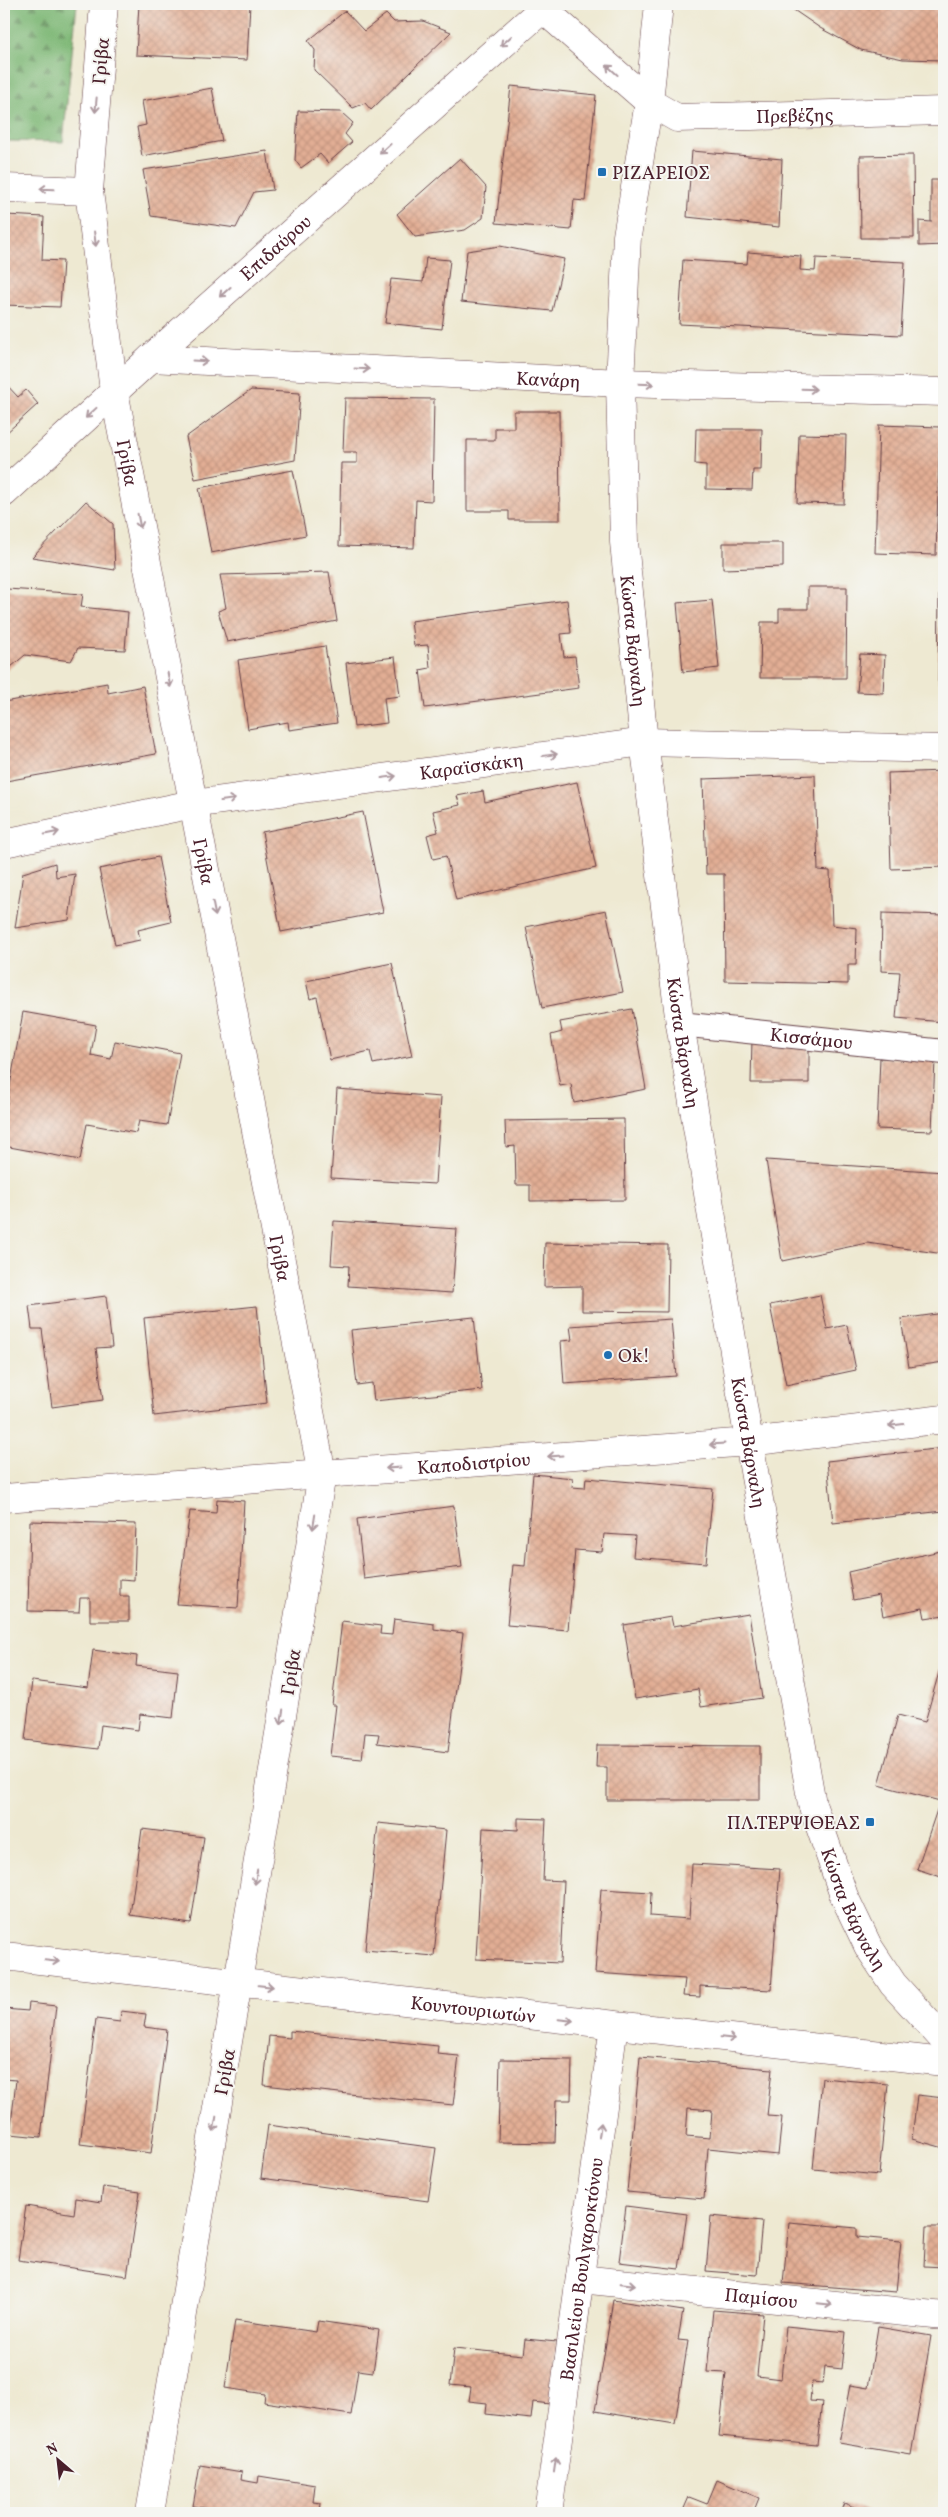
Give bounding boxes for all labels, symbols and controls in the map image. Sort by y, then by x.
one-way arrow [500,35,513,47]
street label: Γρίβα [87,36,117,86]
one-way arrow [606,64,619,76]
one-way arrow [92,96,101,112]
street label: Πρεβέζης [756,103,834,131]
one-way arrow [379,143,392,155]
place label: ΡΙΖΑΡΕΙΟΣ [612,161,710,187]
marker: ΡΙΖΑΡΕΙΟΣ [596,166,608,178]
one-way arrow [39,185,55,194]
street label: Επιδαύρου [235,210,318,288]
one-way arrow [90,231,100,247]
one-way arrow [218,286,231,298]
one-way arrow [191,356,207,365]
one-way arrow [354,365,370,374]
street label: Κανάρη [515,366,581,396]
one-way arrow [638,379,654,389]
one-way arrow [801,384,817,393]
one-way arrow [84,407,97,419]
street label: Γρίβα [109,437,143,489]
one-way arrow [134,512,144,528]
street label: Κώστα Βάρναλη [612,574,651,709]
one-way arrow [165,672,175,688]
street label: Καραϊσκάκη [418,748,525,788]
one-way arrow [542,750,558,760]
one-way arrow [381,772,397,782]
one-way arrow [220,794,236,804]
one-way arrow [43,828,59,837]
street label: Γρίβα [185,836,220,888]
one-way arrow [209,900,219,916]
street label: Κώστα Βάρναλη [659,976,705,1111]
street label: Κισσάμου [768,1023,854,1057]
street label: Γρίβα [261,1233,296,1285]
place label: Ok! [618,1344,650,1370]
marker: Ok! [602,1349,614,1361]
street label: Κώστα Βάρναλη [723,1375,771,1511]
one-way arrow [888,1420,904,1430]
one-way arrow [709,1440,725,1449]
street label: Καποδιστρίου [416,1447,531,1482]
one-way arrow [547,1452,563,1461]
one-way arrow [385,1464,401,1473]
one-way arrow [309,1513,319,1529]
street label: Γρίβα [275,1646,309,1698]
one-way arrow [277,1708,287,1724]
place label: ΠΛ.ΤΕΡΨΙΘΕΑΣ [727,1811,860,1837]
marker: ΠΛ.ΤΕΡΨΙΘΕΑΣ [864,1816,876,1828]
street label: Κώστα Βάρναλη [813,1844,892,1976]
one-way arrow [251,1869,261,1885]
one-way arrow [44,1956,60,1966]
one-way arrow [258,1981,274,1991]
street label: Κουντουριωτών [409,1991,537,2031]
one-way arrow [558,2015,574,2025]
one-way arrow [720,2033,736,2043]
street label: Γρίβα [209,2046,243,2098]
one-way arrow [210,2115,220,2131]
one-way arrow [595,2123,605,2139]
street label: Βασιλείου Βουλγαροκτόνου [555,2156,611,2383]
one-way arrow [620,2279,636,2289]
street label: Παμίσου [723,2283,799,2316]
one-way arrow [817,2299,833,2309]
north arrow [32,2434,82,2484]
text: N [44,2439,62,2461]
one-way arrow [550,2457,560,2473]

